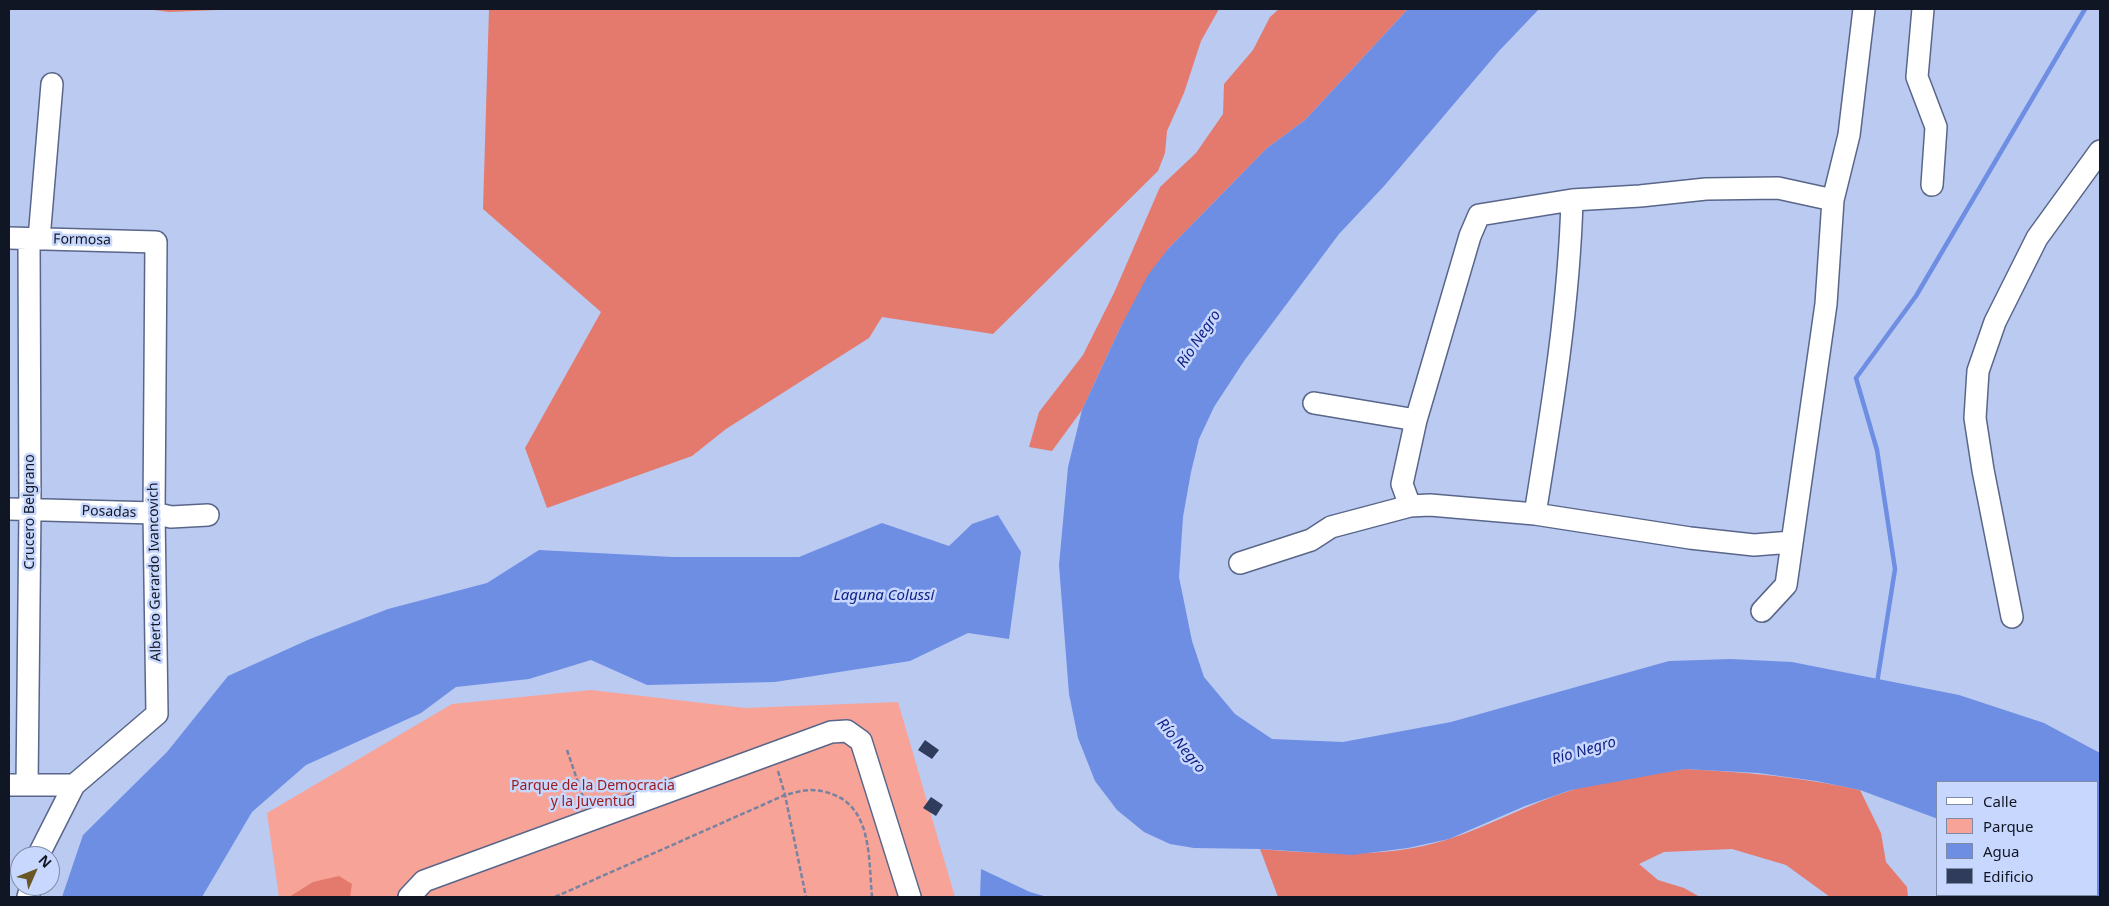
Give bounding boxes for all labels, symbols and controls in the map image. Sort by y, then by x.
street label: Formosa [53,231,111,249]
water label: Río Negro [1173,307,1225,371]
street label: Crucero Belgrano [22,454,38,570]
street label: Alberto Gerardo Ivancovich [145,482,165,662]
street label: Posadas [81,503,137,521]
water label: Laguna Colussi [834,587,934,605]
water label: Río Negro [1153,715,1209,777]
water label: Río Negro [1550,733,1618,769]
park label: Parque de la Democracia y la Juventud [511,778,675,810]
legend [1936,781,2099,896]
text: Calle [1983,791,2017,811]
text: Parque [1983,816,2033,836]
text: Agua [1983,841,2020,861]
north arrow [10,846,60,896]
text: N [35,850,56,872]
text: Edificio [1983,866,2034,886]

